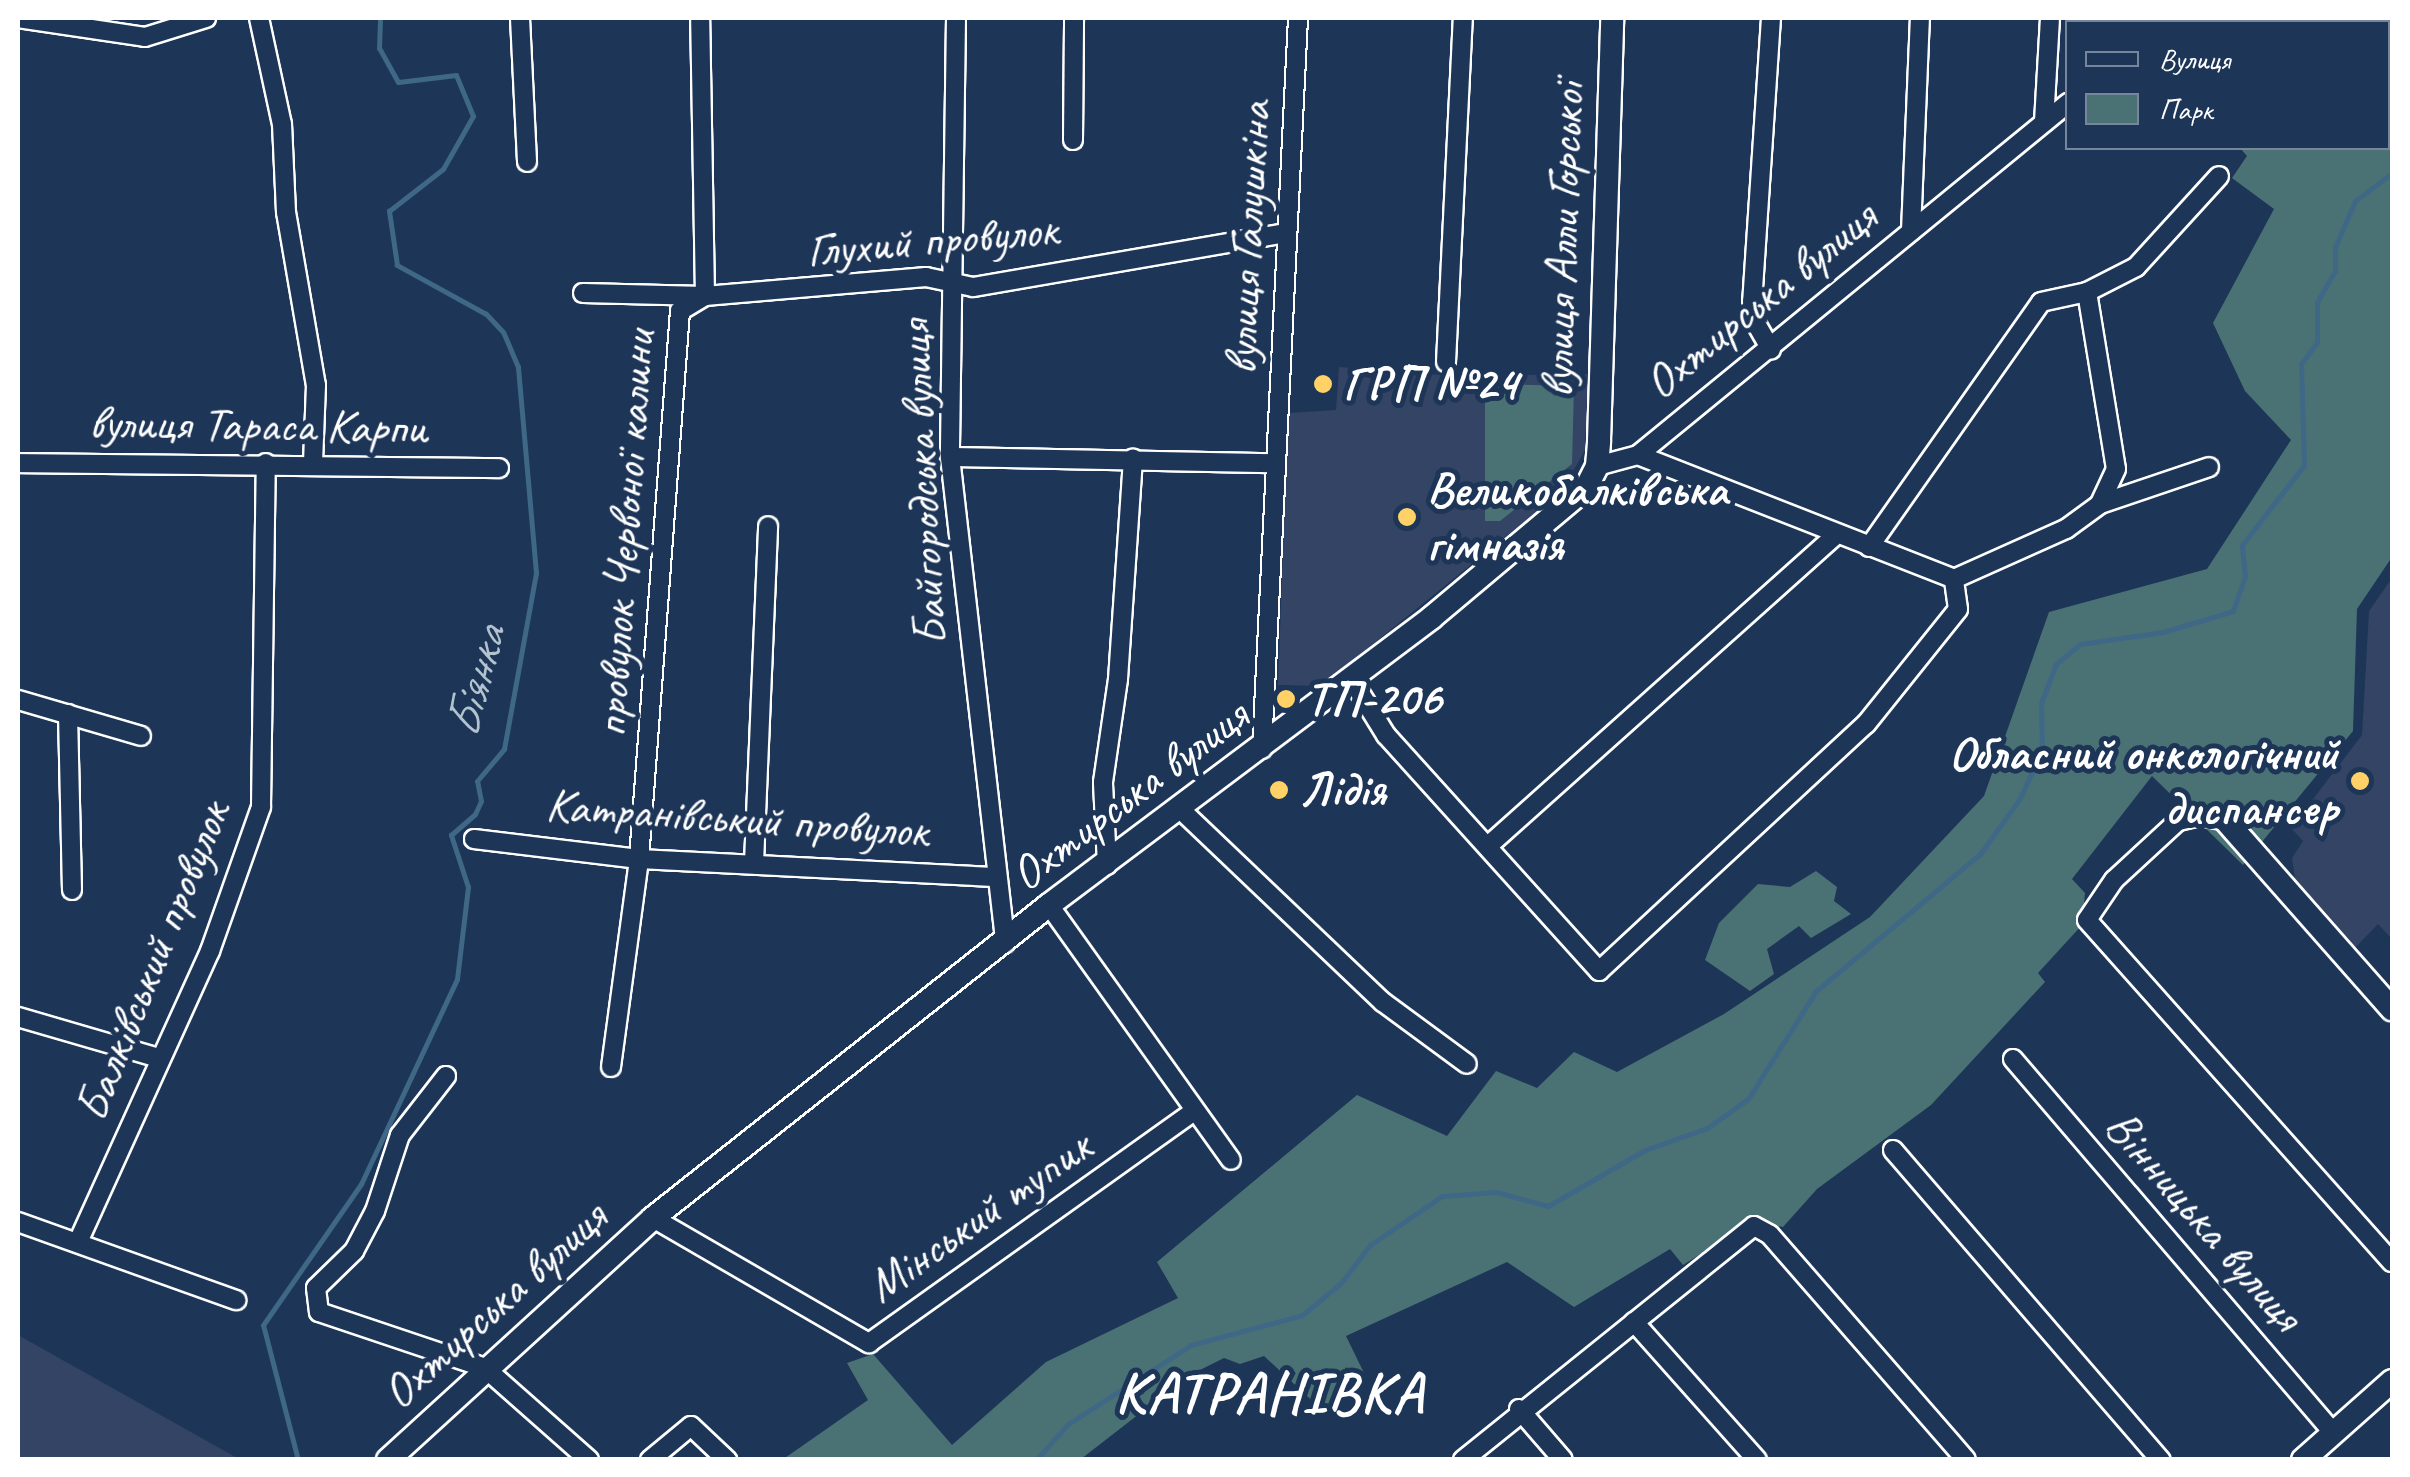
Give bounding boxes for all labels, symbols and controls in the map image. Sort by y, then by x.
legend [2065,20,2390,150]
text: Вулиця [2159,40,2230,78]
street label: вулиця Алли Горської [1528,80,1596,400]
text: Парк [2159,90,2213,128]
street label: вулиця Галушкіна [1211,100,1283,376]
street label: Охтирська вулиця [1630,187,1890,413]
street label: Глухий провулок [804,200,1060,280]
street label: Байгородська вулиця [885,319,959,647]
street label: провулок Червоної калини [581,329,667,739]
place label: ГРП №24 [1343,355,1517,413]
marker: ГРП №24 [1312,373,1334,395]
street label: вулиця Тараса Карпи [88,393,428,457]
place label: Великобалківська гімназія [1427,460,1727,573]
marker: Великобалківська гімназія [1396,506,1418,528]
water label: Біянка [432,620,518,744]
place label: ТП-206 [1306,670,1441,728]
street label: Охтирська вулиця [997,686,1261,904]
marker: ТП-206 [1275,688,1297,710]
place label: Обласний онкологічний диспансер [1949,724,2338,837]
place label: Лідія [1299,761,1386,819]
marker: Обласний онкологічний диспансер [2347,768,2373,794]
street label: Катранівський провулок [544,776,930,860]
marker: Лідія [1268,779,1290,801]
street label: Балківський провулок [62,793,242,1129]
street label: Вінницька вулиця [2092,1097,2316,1343]
street label: Мінський тупик [855,1117,1103,1315]
street label: Охтирська вулиця [368,1188,620,1422]
district label: КАТРАНІВКА [1108,1358,1432,1428]

